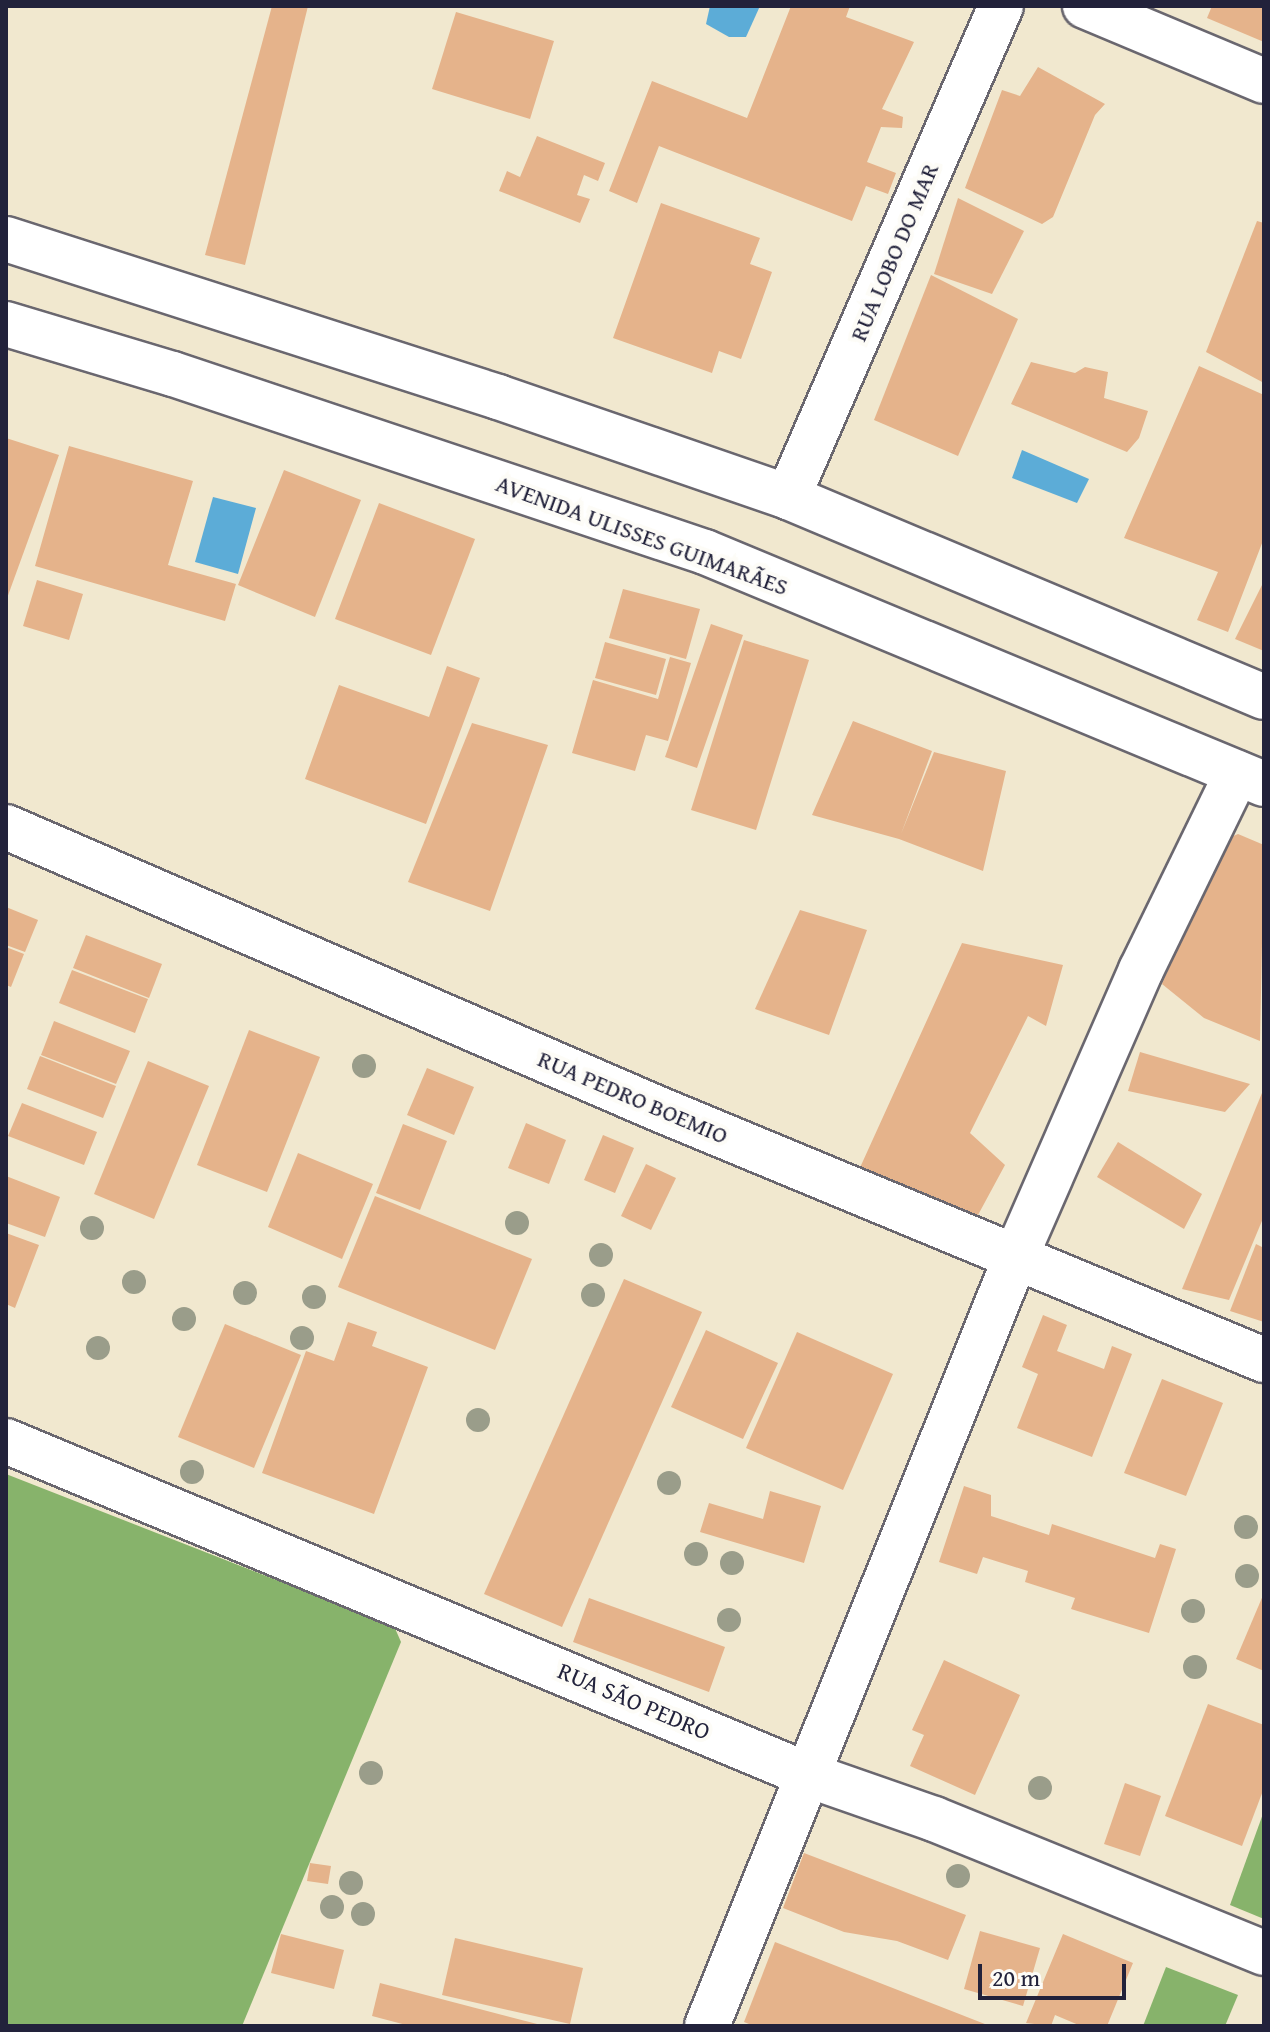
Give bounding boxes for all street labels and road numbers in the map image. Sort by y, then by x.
street label: RUA LOBO DO MAR [844,159,944,345]
street label: AVENIDA ULISSES GUIMARÃES [492,469,792,601]
street label: RUA PEDRO BOEMIO [534,1044,732,1150]
street label: RUA SÃO PEDRO [554,1656,714,1746]

